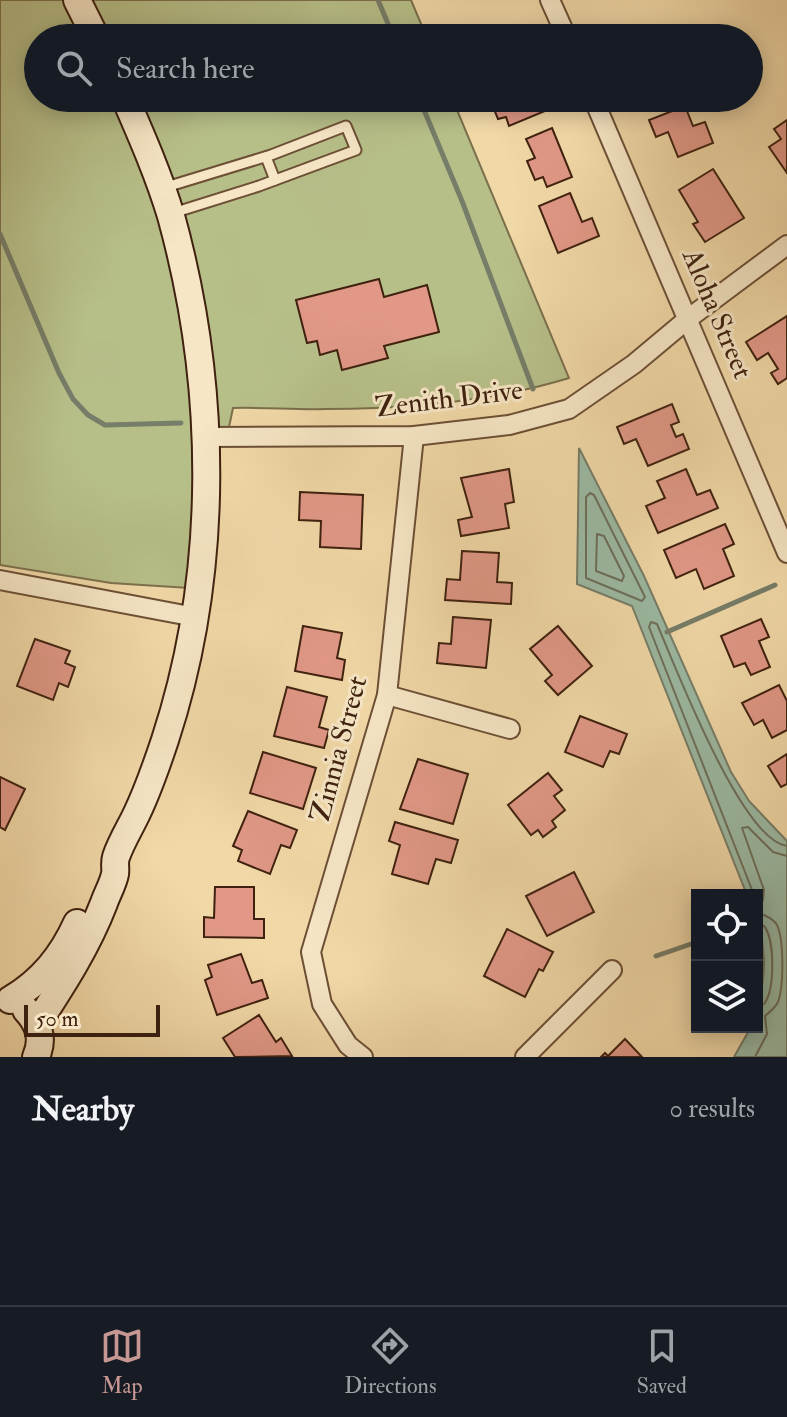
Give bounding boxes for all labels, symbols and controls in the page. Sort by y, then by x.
search box [24,24,763,112]
icon: search [52,46,96,90]
text: Search here [116,50,255,87]
street label: Aloha Street [674,243,760,384]
street label: Zenith Drive [373,373,525,425]
street label: Zinnia Street [303,672,375,826]
map controls [691,889,763,1033]
button: locate [691,889,763,961]
button: layers [691,961,763,1033]
scale bar [24,1001,160,1037]
text: 50 m [36,1005,78,1033]
text: Nearby [32,1088,134,1131]
text: 0 results [670,1093,755,1125]
tab: Map [100,1324,144,1400]
tab: Directions [344,1324,437,1400]
tab: Saved [637,1324,687,1400]

